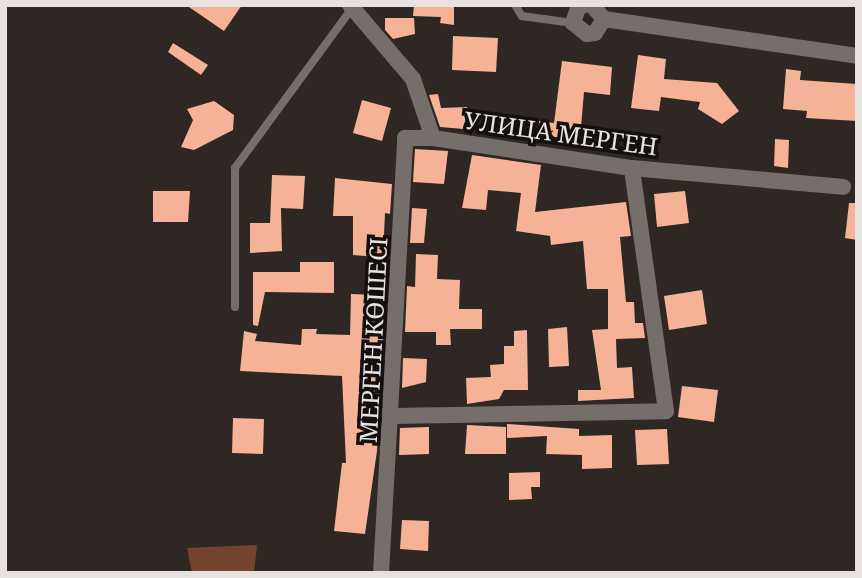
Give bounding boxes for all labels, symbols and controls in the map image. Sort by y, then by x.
street label: УЛИЦА МЕРГЕН [462,105,660,161]
street label: МЕРГЕН КӨШЕСІ [353,237,393,443]

